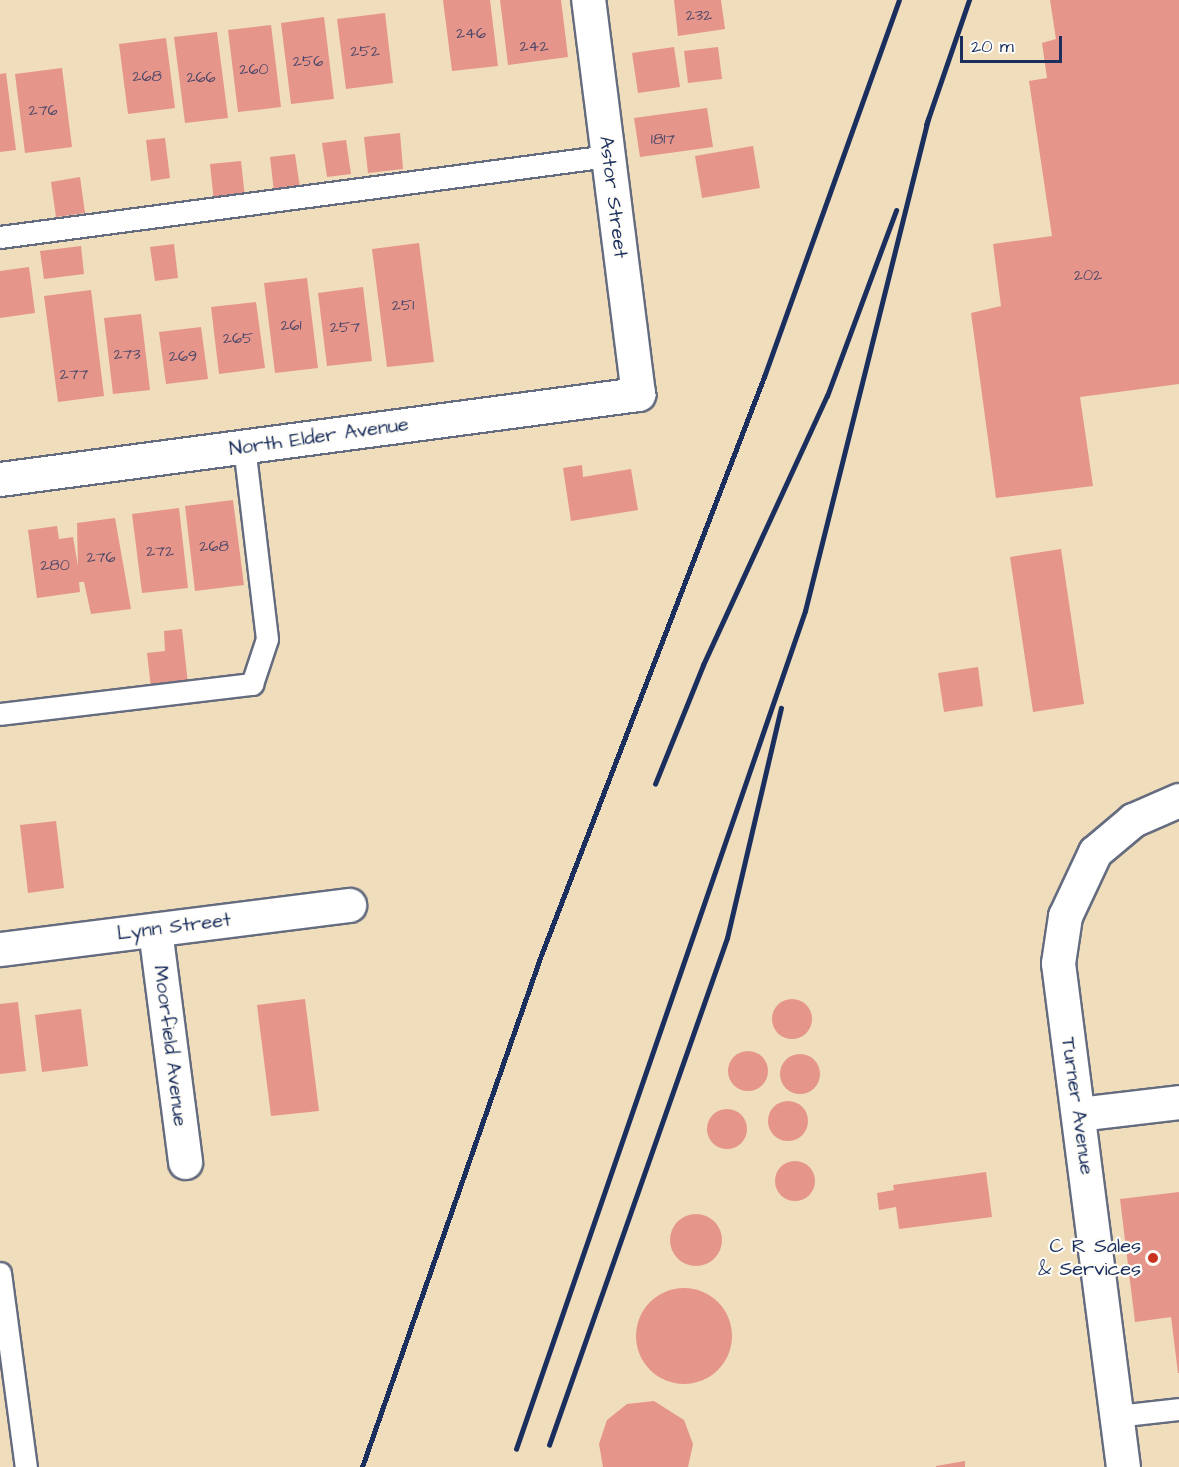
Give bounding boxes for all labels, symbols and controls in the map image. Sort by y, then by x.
house number: 232 [686,5,712,25]
house number: 246 [456,23,486,43]
scale bar [963,24,1065,62]
text: 20 m [971,34,1014,59]
house number: 242 [519,36,549,56]
house number: 252 [350,41,380,61]
house number: 256 [293,51,323,71]
house number: 260 [239,59,269,79]
house number: 268 [132,66,162,86]
house number: 266 [186,67,216,87]
house number: 276 [28,100,58,120]
house number: 1817 [651,129,675,149]
street label: Astor Street [594,135,632,259]
house number: 202 [1074,265,1102,285]
house number: 251 [392,295,414,315]
house number: 261 [280,315,302,335]
house number: 257 [330,317,360,337]
house number: 265 [223,328,253,348]
house number: 273 [113,344,141,364]
house number: 269 [169,346,197,366]
house number: 277 [60,364,88,384]
street label: North Elder Avenue [228,413,410,461]
house number: 268 [199,536,229,556]
house number: 272 [146,541,174,561]
house number: 276 [86,547,116,567]
house number: 280 [40,555,70,575]
street label: Lynn Street [116,908,232,946]
street label: Moorfield Avenue [148,964,192,1128]
street label: Turner Avenue [1055,1036,1099,1176]
place label: C R Sales & Services [1038,1234,1141,1281]
marker: C R Sales & Services [1146,1251,1160,1265]

